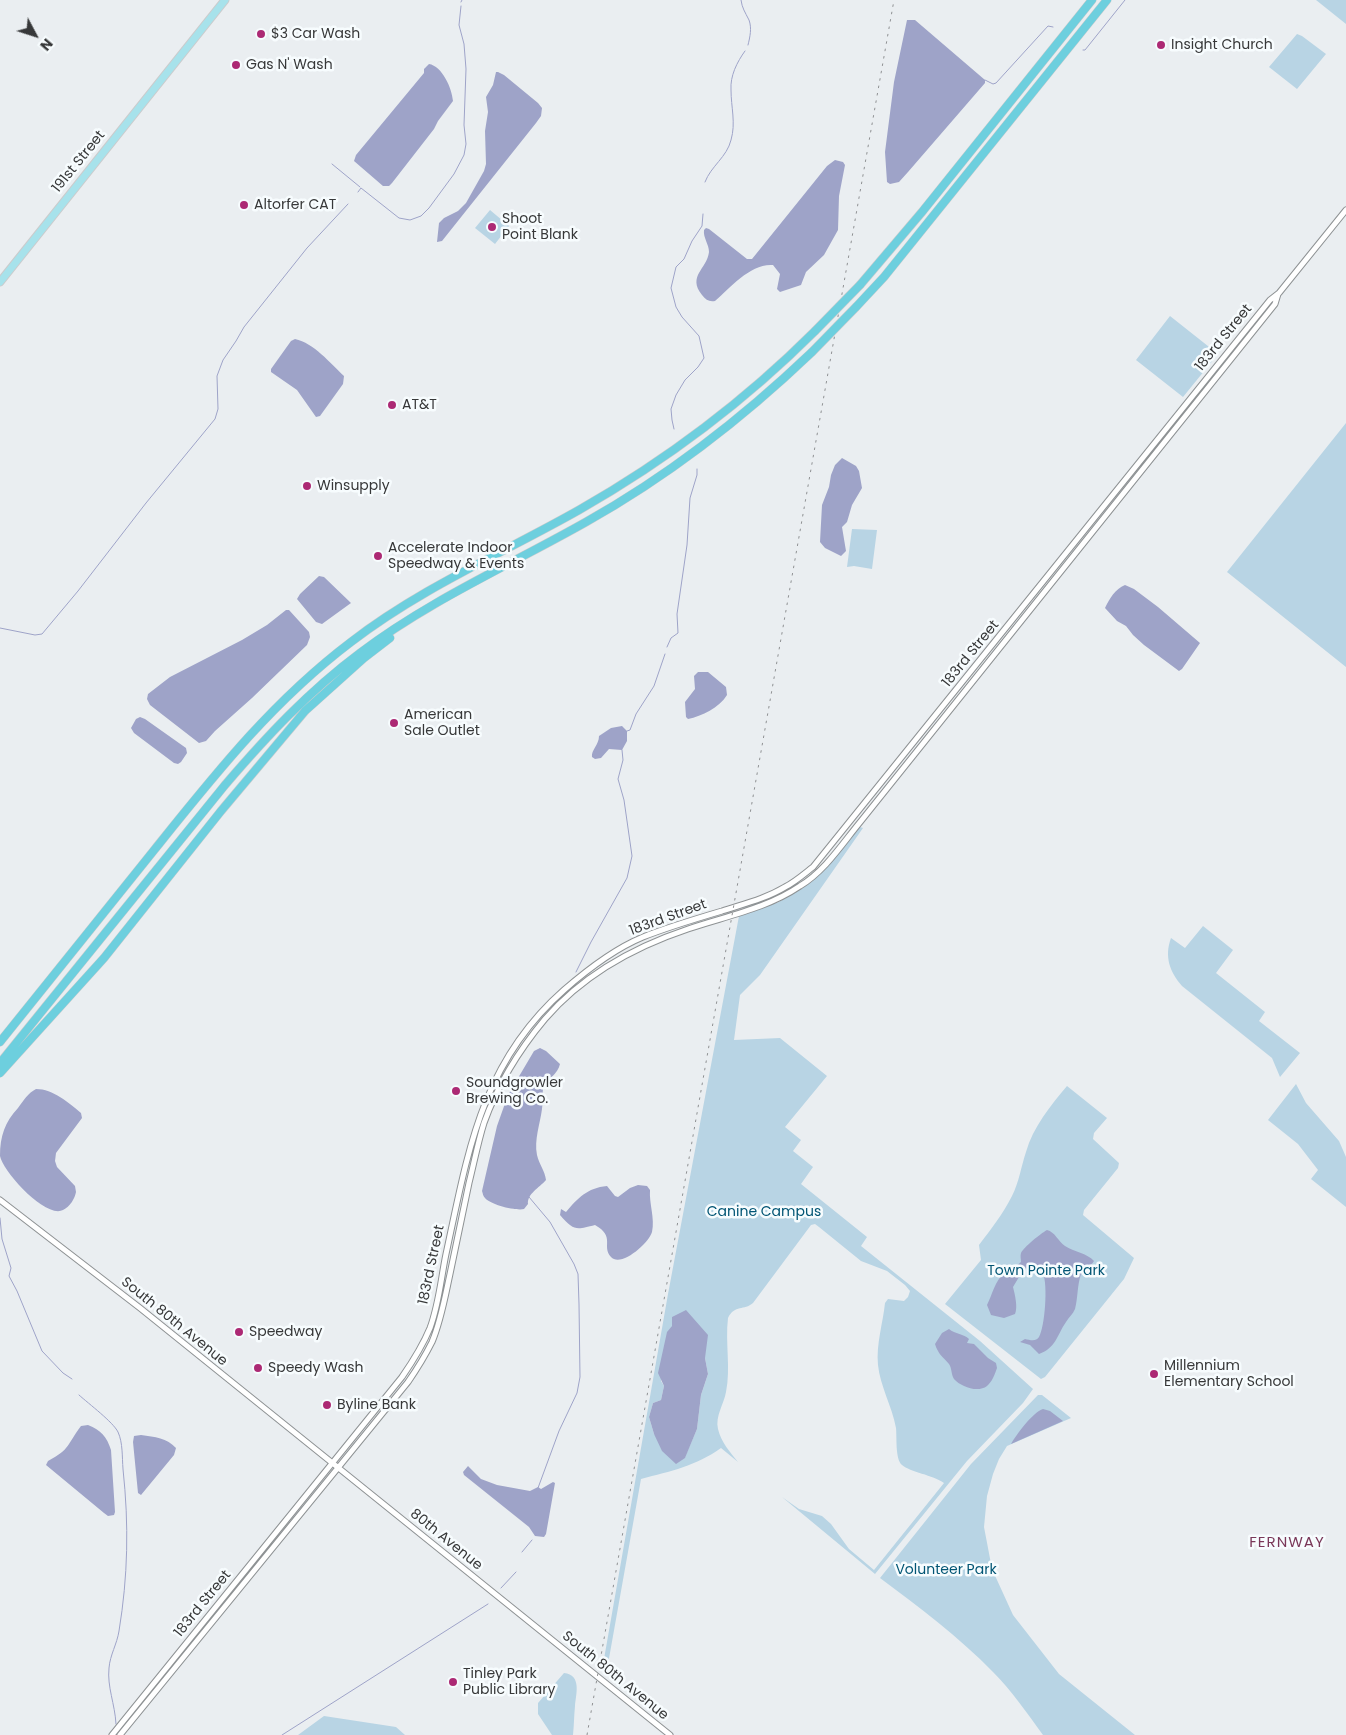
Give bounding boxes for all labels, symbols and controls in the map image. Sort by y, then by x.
north arrow [10,10,60,60]
place label: $3 Car Wash [271,26,360,42]
marker: $3 Car Wash [255,28,267,40]
text: N [35,34,58,55]
place label: Insight Church [1171,37,1273,53]
marker: Insight Church [1155,39,1167,51]
place label: Gas N' Wash [246,57,333,73]
marker: Gas N' Wash [230,59,242,71]
street label: 191st Street [49,128,109,196]
place label: Altorfer CAT [254,197,336,213]
marker: Altorfer CAT [238,199,250,211]
place label: Shoot Point Blank [502,211,578,243]
marker: Shoot Point Blank [486,221,498,233]
street label: 183rd Street [1192,301,1256,375]
place label: AT&T [402,397,437,413]
marker: AT&T [386,399,398,411]
place label: Winsupply [317,478,390,494]
marker: Winsupply [301,480,313,492]
place label: Accelerate Indoor Speedway & Events [388,540,524,572]
marker: Accelerate Indoor Speedway & Events [372,550,384,562]
street label: 183rd Street [939,617,1003,691]
place label: American Sale Outlet [404,707,480,740]
marker: American Sale Outlet [388,717,400,729]
street label: 183rd Street [627,896,709,940]
place label: Soundgrowler Brewing Co. [466,1075,563,1108]
marker: Soundgrowler Brewing Co. [450,1085,462,1097]
park label: Canine Campus [707,1204,821,1220]
street label: 183rd Street [415,1224,449,1306]
park label: Town Pointe Park [987,1263,1105,1279]
street label: South 80th Avenue [117,1274,231,1370]
place label: Speedway [249,1324,322,1340]
marker: Speedway [233,1326,245,1338]
place label: Millennium Elementary School [1164,1358,1294,1390]
place label: Speedy Wash [268,1360,364,1376]
marker: Speedy Wash [252,1362,264,1374]
marker: Millennium Elementary School [1148,1368,1160,1380]
place label: Byline Bank [337,1397,416,1413]
marker: Byline Bank [321,1399,333,1411]
street label: 80th Avenue [407,1506,485,1574]
district label: FERNWAY [1248,1534,1326,1552]
park label: Volunteer Park [895,1562,997,1578]
street label: 183rd Street [171,1567,235,1641]
street label: South 80th Avenue [558,1628,672,1724]
place label: Tinley Park Public Library [463,1666,555,1698]
marker: Tinley Park Public Library [447,1676,459,1688]

